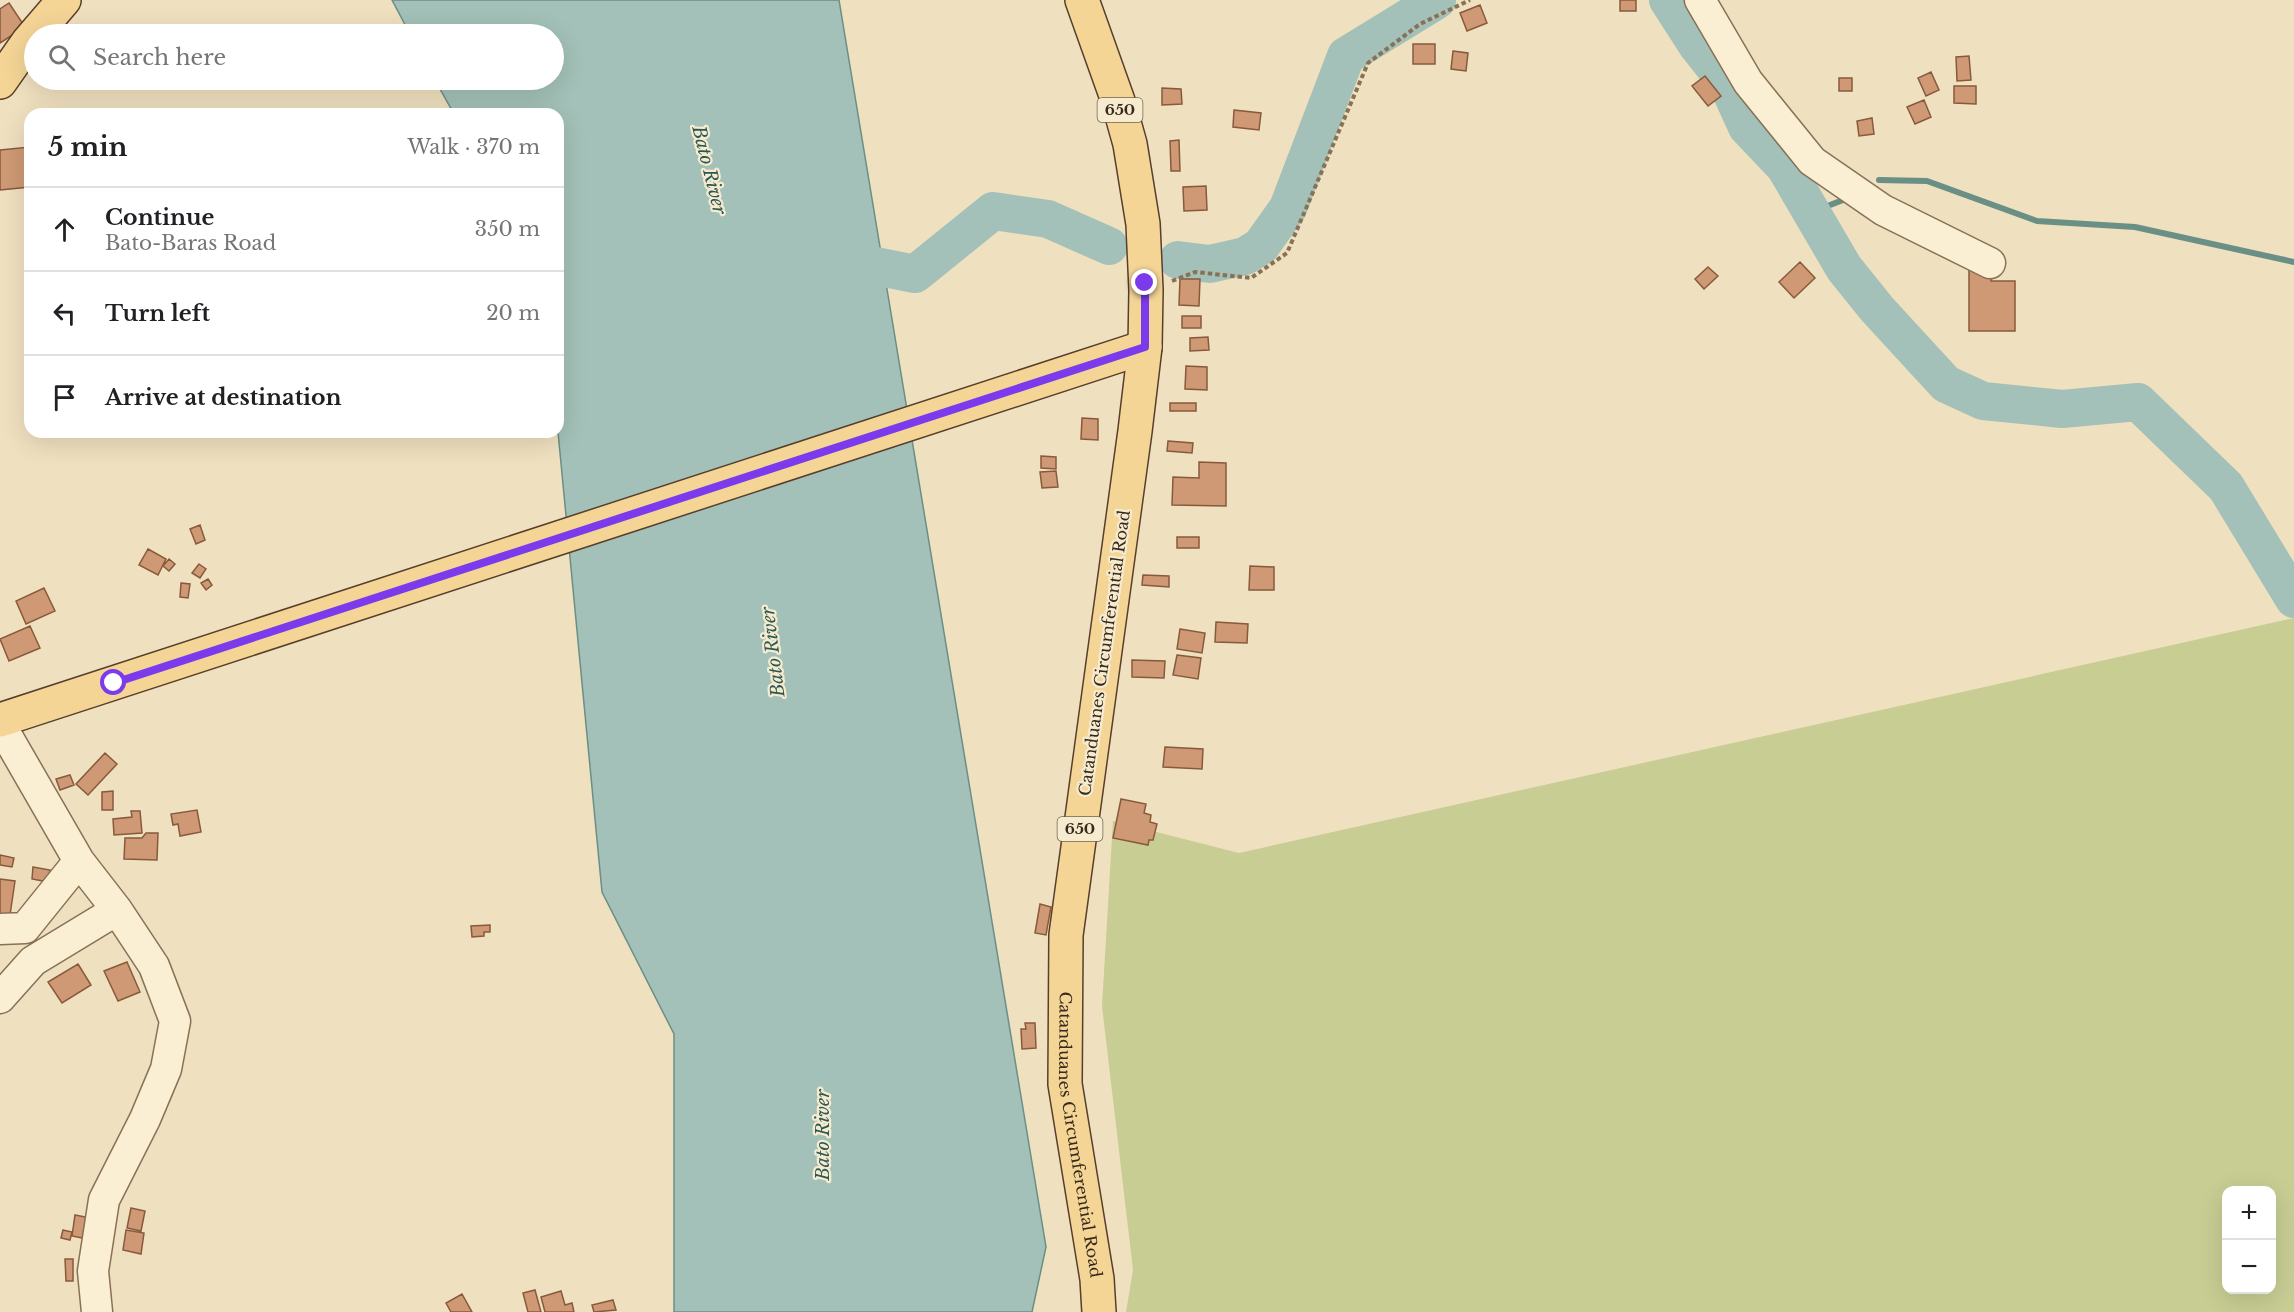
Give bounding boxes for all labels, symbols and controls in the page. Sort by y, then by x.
search box [24,24,564,90]
icon: search [45,41,78,74]
text: Search here [93,44,226,71]
road number: 650 [1098,98,1142,122]
water label: Bato River [687,122,731,217]
text: 5 min [48,131,127,163]
text: Walk · 370 m [408,135,540,159]
text: Continue [105,204,214,231]
icon: ahead [48,213,81,246]
text: 350 m [475,217,540,241]
text: Bato-Baras Road [105,231,276,255]
route end [1131,269,1157,295]
icon: left [48,297,81,330]
text: Turn left [105,300,210,327]
text: 20 m [486,301,540,325]
icon: arrive [48,381,81,414]
text: Arrive at destination [105,384,342,411]
street label: Catanduanes Circumferential Road [1074,509,1134,797]
water label: Bato River [756,605,790,699]
route start [100,669,126,695]
road number: 650 [1058,817,1102,841]
street label: Catanduanes Circumferential Road [1055,991,1107,1279]
water label: Bato River [812,1089,834,1181]
map controls [2222,1186,2276,1294]
button: + [2222,1186,2276,1240]
button: − [2222,1240,2276,1294]

